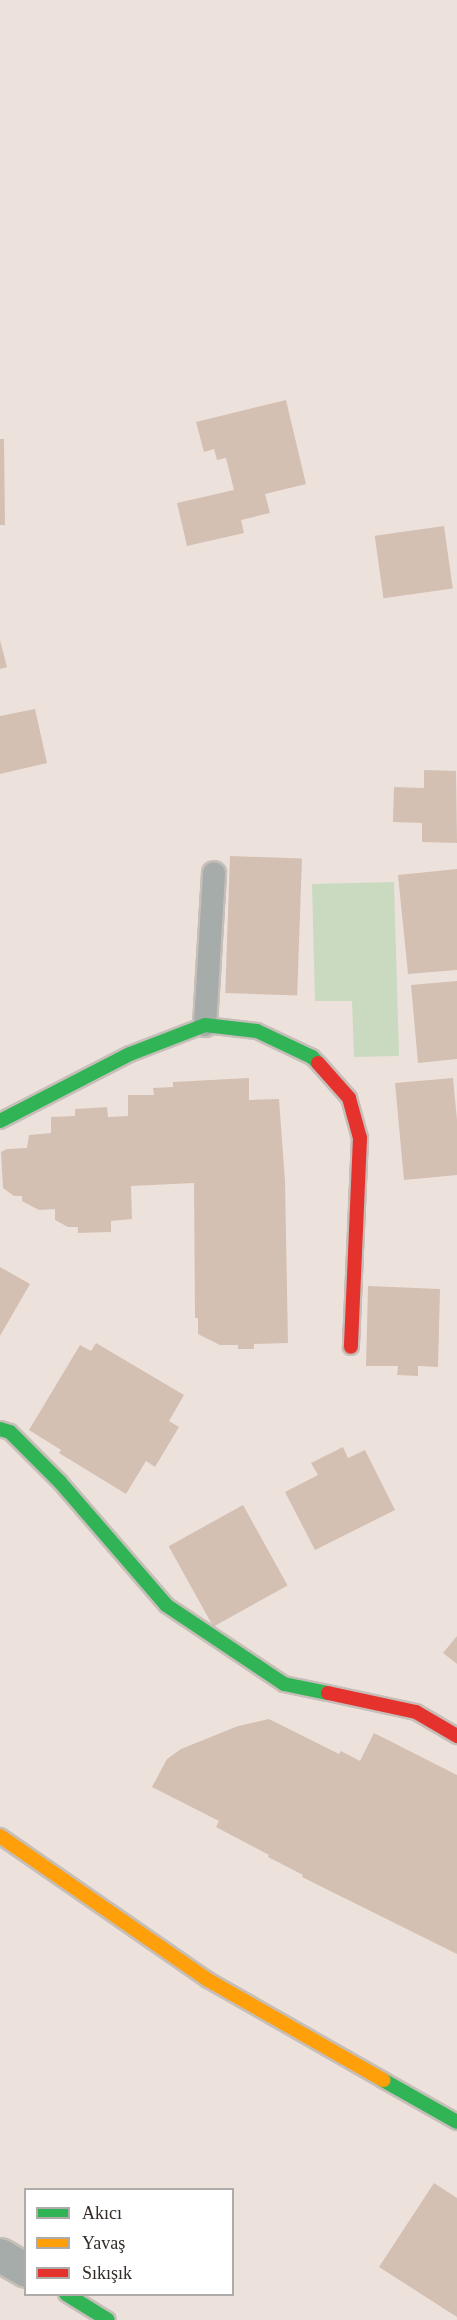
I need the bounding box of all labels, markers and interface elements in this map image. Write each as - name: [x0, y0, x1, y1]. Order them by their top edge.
- legend: [24, 2188, 234, 2296]
- text: Akıcı: [82, 2203, 122, 2223]
- text: Yavaş: [82, 2233, 125, 2253]
- text: Sıkışık: [82, 2263, 132, 2283]

